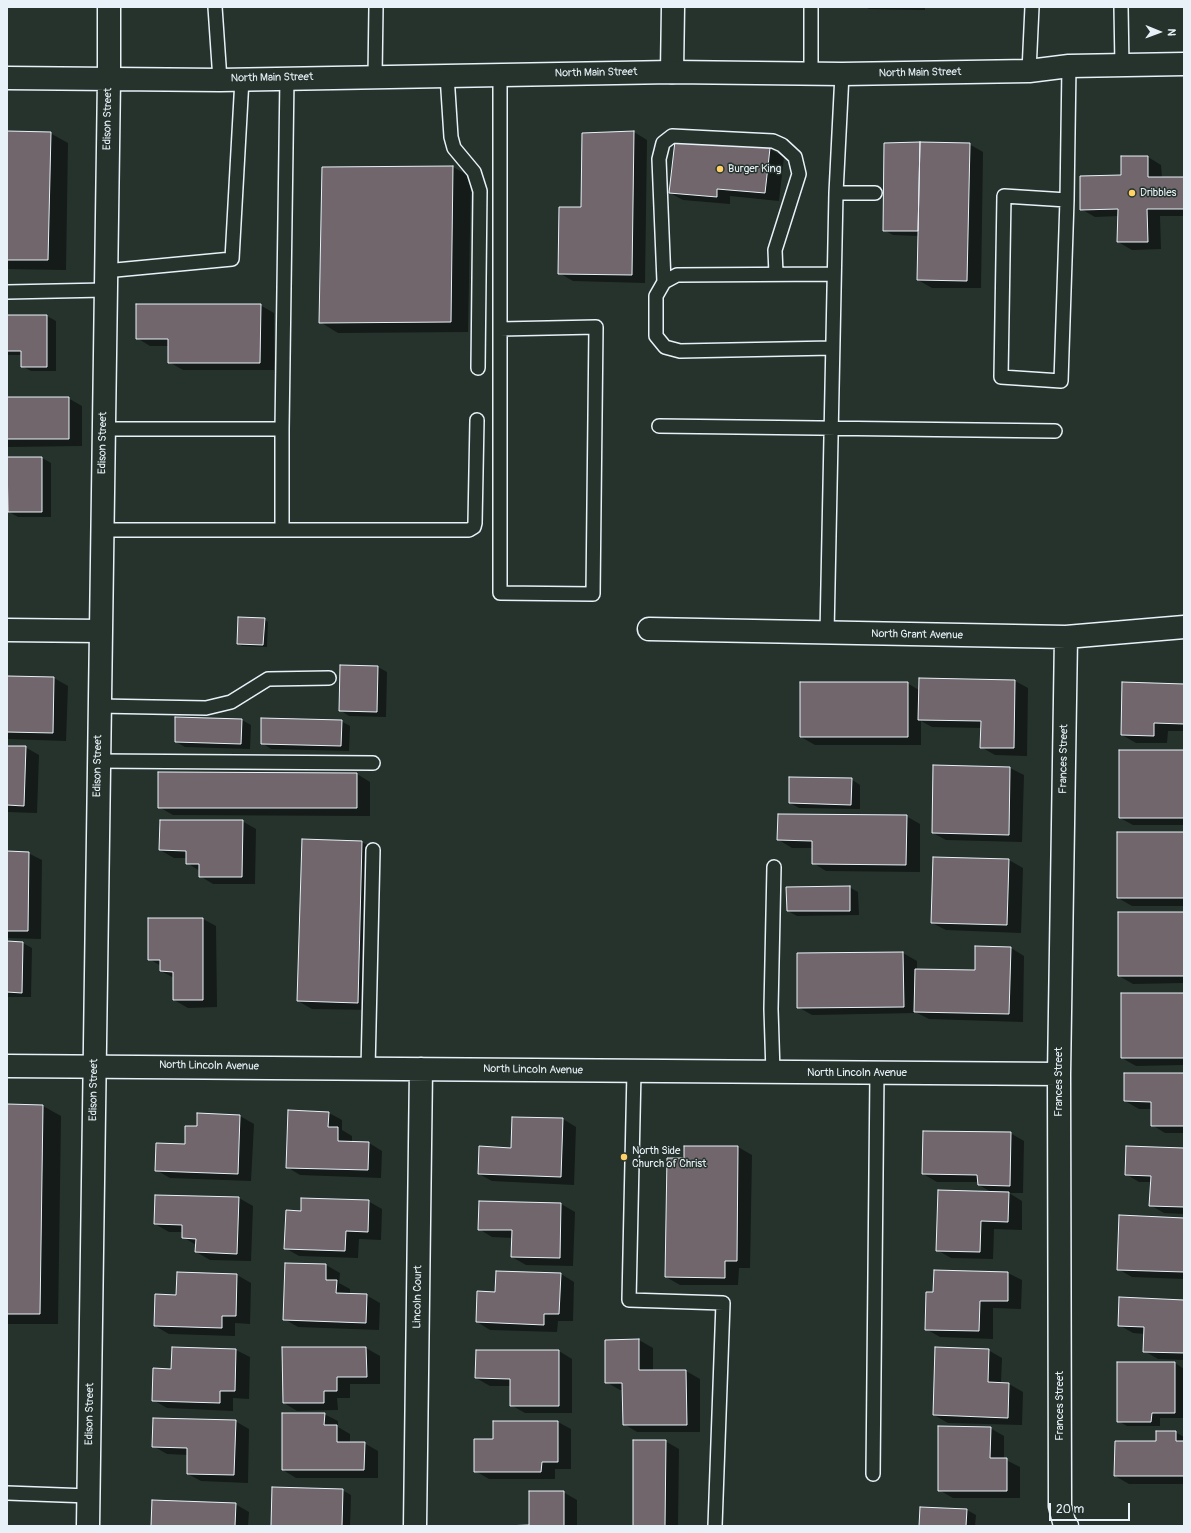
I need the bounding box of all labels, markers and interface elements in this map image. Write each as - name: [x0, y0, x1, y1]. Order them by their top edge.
- north arrow: [1139, 12, 1179, 52]
- text: N: [1165, 28, 1178, 36]
- street label: North Main Street: [555, 66, 637, 80]
- street label: North Main Street: [879, 66, 961, 80]
- street label: North Main Street: [231, 71, 313, 85]
- street label: Edison Street: [101, 88, 115, 150]
- place label: Burger King: [728, 162, 781, 176]
- marker: Burger King: [715, 164, 725, 174]
- place label: Dribbles: [1140, 186, 1177, 200]
- marker: Dribbles: [1127, 188, 1137, 198]
- street label: Edison Street: [96, 412, 110, 474]
- street label: North Grant Avenue: [871, 628, 963, 642]
- street label: Frances Street: [1057, 724, 1071, 794]
- street label: Edison Street: [91, 735, 105, 797]
- street label: Frances Street: [1052, 1047, 1066, 1117]
- street label: Edison Street: [87, 1059, 101, 1121]
- street label: North Lincoln Avenue: [159, 1059, 259, 1073]
- street label: North Lincoln Avenue: [483, 1063, 583, 1077]
- street label: North Lincoln Avenue: [807, 1066, 907, 1080]
- place label: North Side Church of Christ: [632, 1144, 706, 1170]
- marker: North Side Church of Christ: [619, 1152, 629, 1162]
- street label: Lincoln Court: [411, 1265, 425, 1329]
- street label: Frances Street: [1053, 1371, 1067, 1441]
- street label: Edison Street: [83, 1383, 97, 1445]
- scale bar: [1051, 1495, 1132, 1521]
- text: 20 m: [1056, 1502, 1084, 1517]

